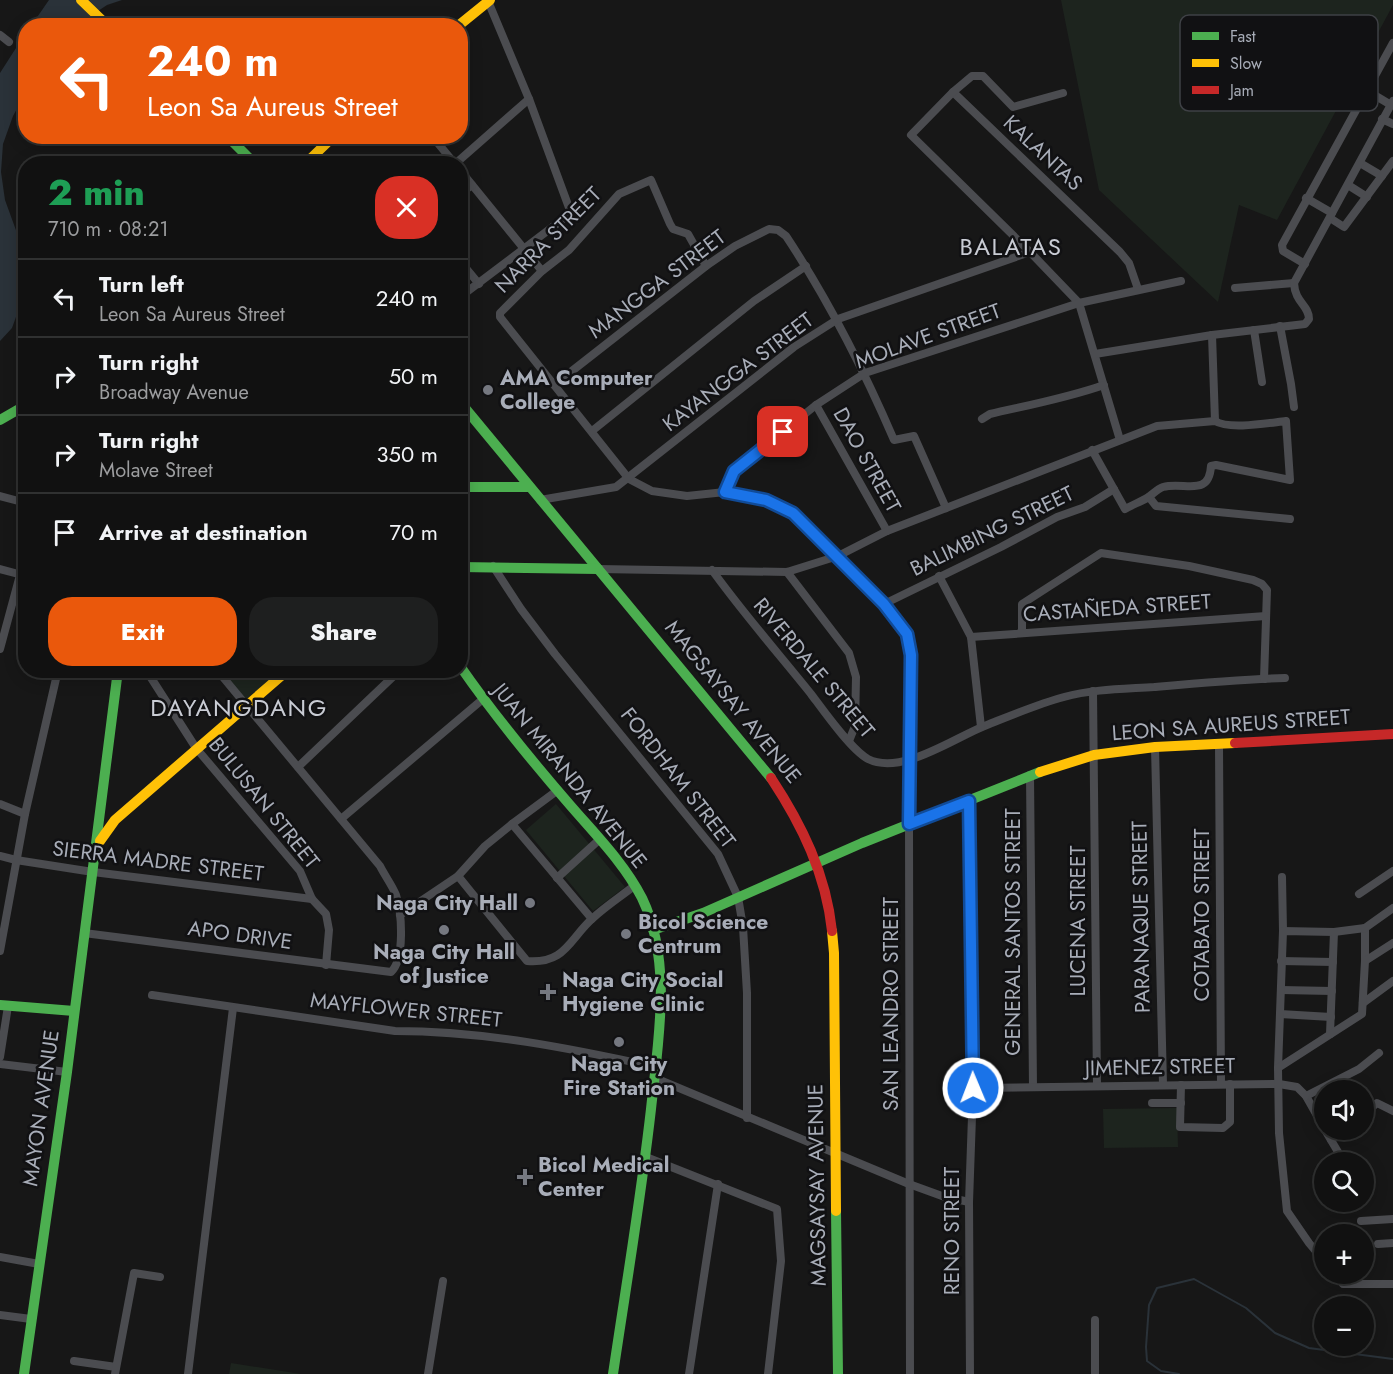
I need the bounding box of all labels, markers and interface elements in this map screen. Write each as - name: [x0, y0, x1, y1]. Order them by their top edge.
- legend: [1180, 15, 1378, 111]
- text: Fast: [1230, 25, 1256, 48]
- text: 240 m: [147, 31, 279, 92]
- icon: left: [48, 42, 126, 120]
- text: Slow: [1230, 52, 1262, 75]
- text: Jam: [1228, 79, 1254, 102]
- text: Leon Sa Aureus Street: [147, 87, 398, 126]
- street label: KALANTAS: [997, 108, 1089, 198]
- text: 2 min: [48, 166, 145, 218]
- button: close: [375, 176, 438, 239]
- street label: NARRA STREET: [488, 180, 608, 300]
- text: 710 m · 08:21: [48, 215, 168, 244]
- street label: MANGGA STREET: [582, 222, 732, 346]
- district label: BALATAS: [960, 229, 1062, 264]
- text: Turn left: [99, 268, 184, 300]
- icon: left: [48, 282, 81, 315]
- text: 240 m: [376, 282, 438, 314]
- street label: MOLAVE STREET: [851, 296, 1005, 376]
- text: Leon Sa Aureus Street: [99, 300, 285, 329]
- street label: KAYANGGA STREET: [656, 305, 820, 439]
- text: Turn right: [99, 346, 199, 378]
- icon: right: [48, 360, 81, 393]
- text: 50 m: [389, 360, 438, 392]
- place label: AMA Computer College: [499, 363, 653, 417]
- text: Broadway Avenue: [99, 378, 249, 407]
- marker: AMA Computer College: [481, 383, 495, 397]
- street label: DAO STREET: [826, 402, 908, 518]
- pin: [757, 406, 808, 457]
- icon: arrive: [766, 415, 799, 448]
- text: Turn right: [99, 424, 199, 456]
- icon: right: [48, 438, 81, 471]
- text: 350 m: [377, 438, 438, 470]
- text: Molave Street: [99, 456, 213, 485]
- street label: BALIMBING STREET: [905, 478, 1079, 584]
- icon: arrive: [48, 516, 81, 549]
- text: Arrive at destination: [99, 516, 308, 548]
- text: 70 m: [389, 516, 438, 548]
- street label: CASTAÑEDA STREET: [1022, 586, 1212, 630]
- street label: RIVERDALE STREET: [746, 591, 882, 745]
- button: Exit: [48, 597, 237, 666]
- button: Share: [249, 597, 438, 666]
- street label: MAGSAYSAY AVENUE: [658, 614, 808, 790]
- street label: JUAN MIRANDA AVENUE: [484, 675, 654, 875]
- district label: DAYANGDANG: [150, 690, 328, 725]
- street label: FORDHAM STREET: [613, 701, 743, 855]
- street label: LEON SA AUREUS STREET: [1111, 702, 1351, 748]
- street label: BULUSAN STREET: [202, 731, 327, 875]
- street label: GENERAL SANTOS STREET: [998, 808, 1028, 1056]
- street label: PARANAQUE STREET: [1124, 820, 1158, 1014]
- street label: COTABATO STREET: [1187, 828, 1217, 1002]
- street label: SIERRA MADRE STREET: [51, 833, 266, 889]
- street label: LUCENA STREET: [1063, 845, 1093, 996]
- place label: Naga City Hall: [376, 888, 518, 918]
- marker: Naga City Hall: [523, 896, 537, 910]
- street label: SAN LEANDRO STREET: [876, 897, 906, 1111]
- place label: Bicol Science Centrum: [638, 907, 768, 961]
- street label: APO DRIVE: [186, 913, 294, 957]
- marker: Naga City Hall of Justice: [437, 923, 451, 937]
- marker: Bicol Science Centrum: [619, 927, 633, 941]
- place label: Naga City Hall of Justice: [373, 937, 515, 991]
- place label: Naga City Social Hygiene Clinic: [562, 965, 724, 1019]
- marker: Naga City Social Hygiene Clinic: [539, 983, 557, 1001]
- street label: MAYFLOWER STREET: [309, 985, 504, 1035]
- street label: MAYON AVENUE: [15, 1028, 67, 1188]
- marker: Naga City Fire Station: [612, 1035, 626, 1049]
- place label: Naga City Fire Station: [563, 1049, 675, 1103]
- street label: JIMENEZ STREET: [1082, 1051, 1236, 1083]
- position arrow: [941, 1056, 1005, 1120]
- map controls: [1314, 1080, 1374, 1356]
- button: sound: [1314, 1080, 1374, 1140]
- street label: MAGSAYSAY AVENUE: [800, 1084, 834, 1286]
- place label: Bicol Medical Center: [538, 1150, 669, 1204]
- button: search: [1314, 1152, 1374, 1212]
- street label: RENO STREET: [937, 1167, 967, 1295]
- marker: Bicol Medical Center: [516, 1168, 534, 1186]
- button: +: [1314, 1224, 1374, 1284]
- button: −: [1314, 1296, 1374, 1356]

